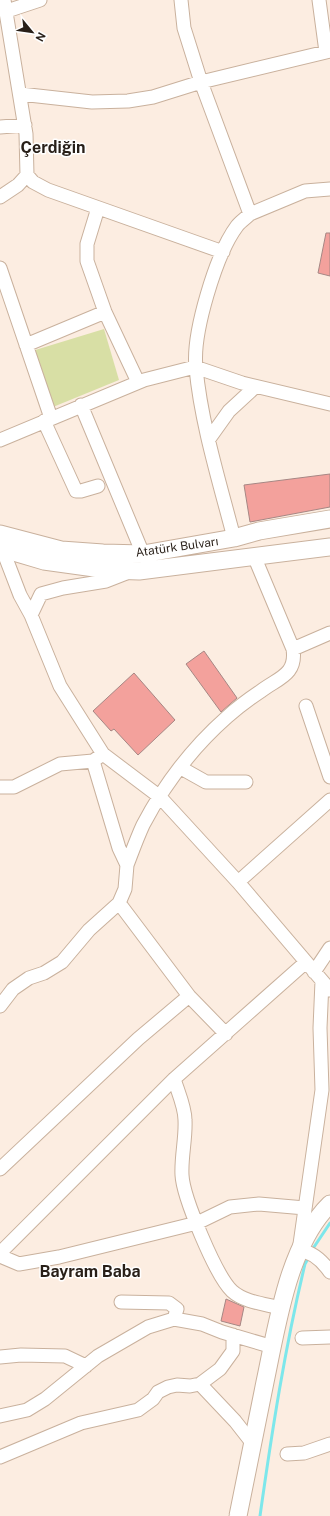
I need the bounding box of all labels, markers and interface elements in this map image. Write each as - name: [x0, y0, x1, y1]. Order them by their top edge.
- north arrow: [12, 12, 52, 52]
- text: N: [33, 30, 48, 44]
- district label: Çerdiğin: [20, 138, 86, 157]
- street label: Atatürk Bulvarı: [135, 534, 219, 560]
- district label: Bayram Baba: [40, 1262, 140, 1281]

